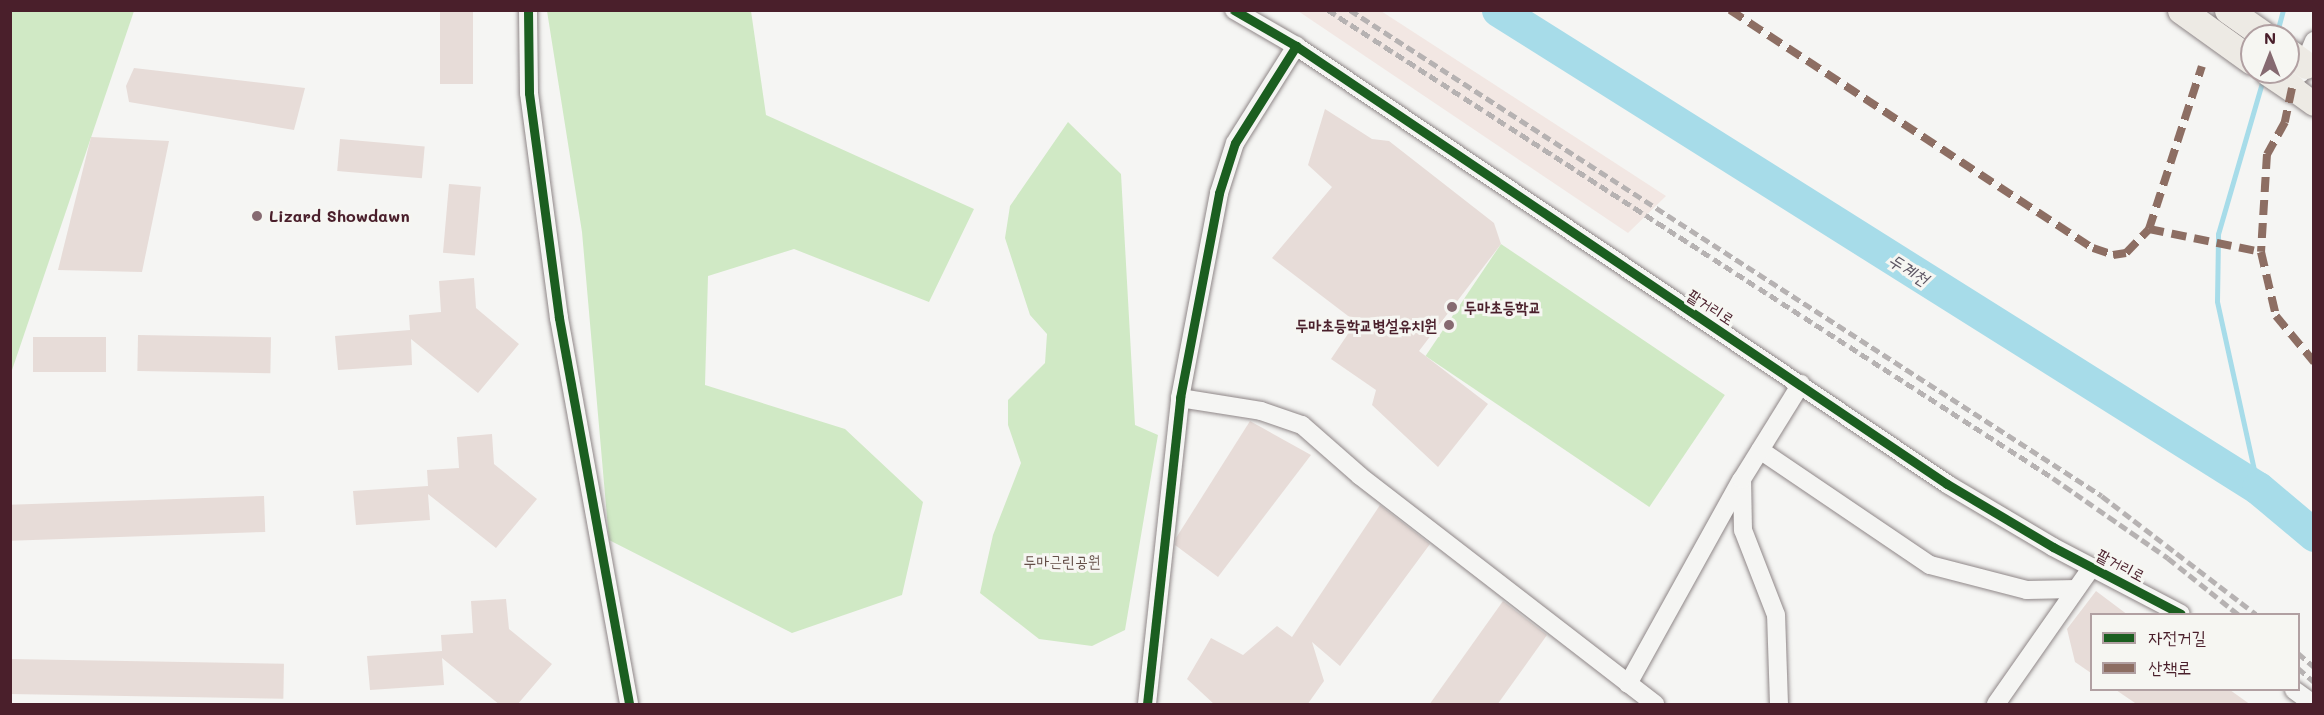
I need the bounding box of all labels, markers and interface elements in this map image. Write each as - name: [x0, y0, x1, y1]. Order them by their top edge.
- north arrow: [2240, 24, 2300, 84]
- text: N: [2264, 27, 2276, 48]
- place label: Lizard Showdawn: [269, 206, 410, 226]
- marker: Lizard Showdawn: [250, 209, 264, 223]
- water label: 두계천: [1885, 248, 1933, 290]
- street label: 팥거리로: [1684, 285, 1738, 329]
- place label: 두마초등학교: [1464, 297, 1541, 317]
- marker: 두마초등학교: [1445, 300, 1459, 314]
- place label: 두마초등학교병설유치원: [1295, 315, 1437, 335]
- marker: 두마초등학교병설유치원: [1442, 318, 1456, 332]
- street label: 팥거리로: [2094, 544, 2148, 586]
- park label: 두마근린공원: [1023, 551, 1101, 571]
- legend: [2090, 613, 2300, 691]
- text: 자전거길: [2148, 625, 2206, 649]
- text: 산책로: [2148, 655, 2191, 679]

